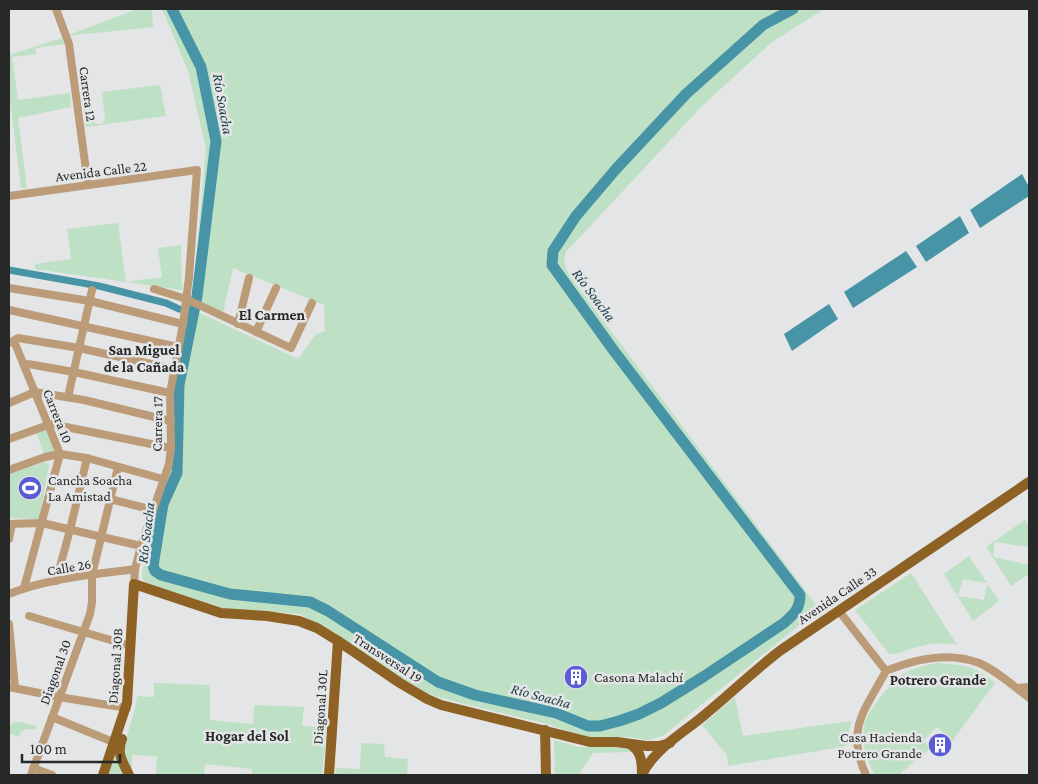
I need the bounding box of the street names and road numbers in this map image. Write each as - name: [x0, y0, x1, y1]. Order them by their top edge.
- street label: Carrera 12: [76, 65, 100, 123]
- street label: Avenida Calle 22: [54, 157, 148, 185]
- street label: Carrera 10: [40, 387, 76, 445]
- street label: Carrera 17: [149, 396, 165, 452]
- street label: Calle 26: [46, 555, 92, 579]
- street label: Avenida Calle 33: [794, 563, 880, 627]
- street label: Diagonal 30B: [104, 627, 126, 704]
- street label: Transversal 19: [350, 630, 426, 686]
- street label: Diagonal 30: [36, 637, 74, 707]
- street label: Diagonal 30L: [309, 669, 331, 745]

